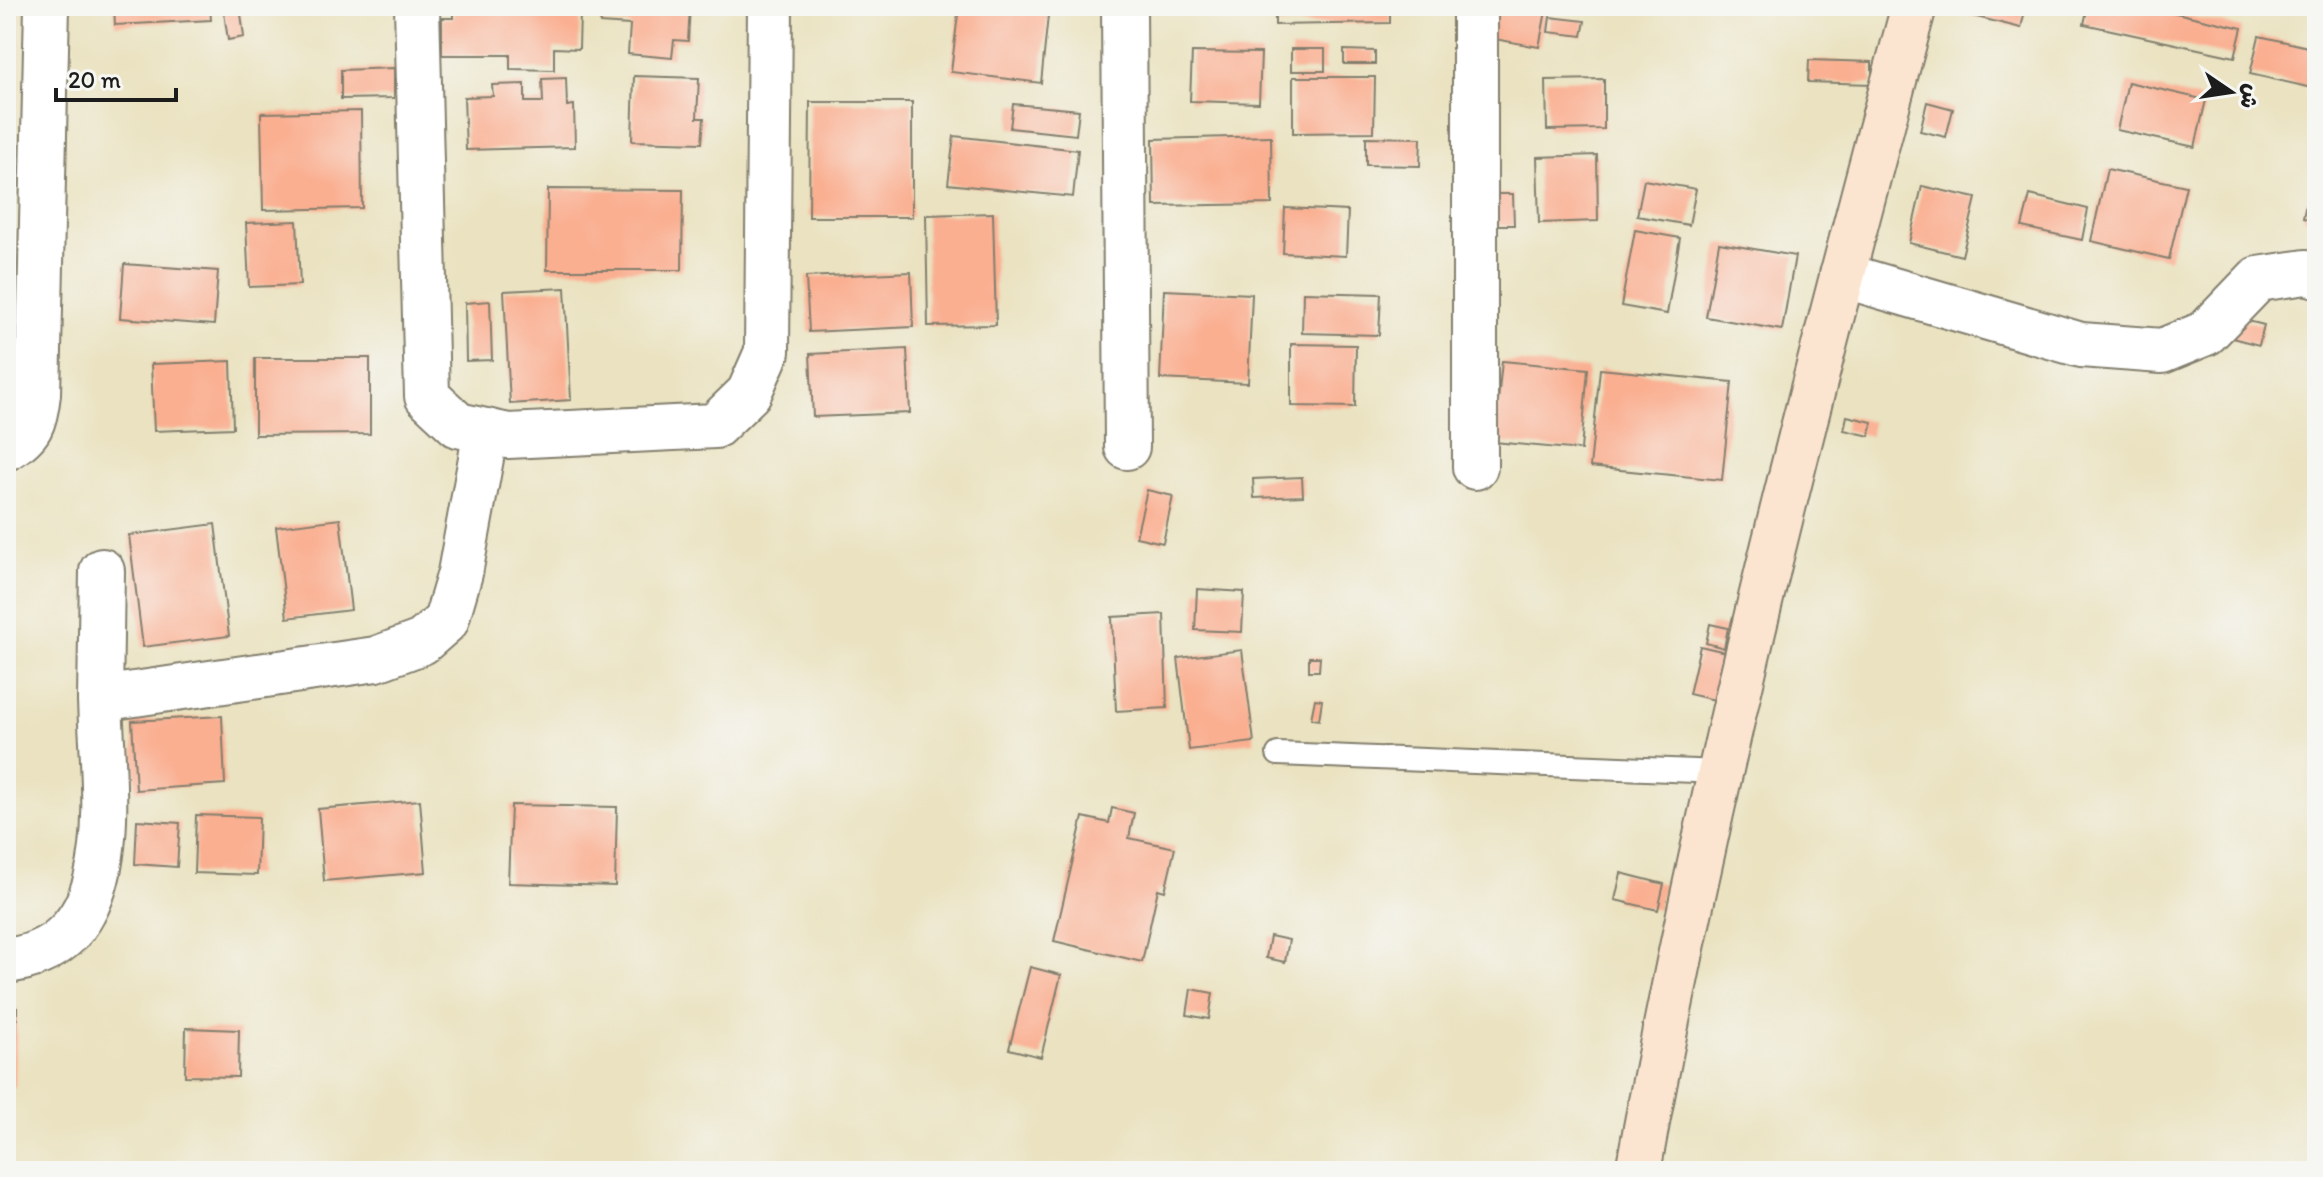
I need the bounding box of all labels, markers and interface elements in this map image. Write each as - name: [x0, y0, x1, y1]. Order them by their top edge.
- scale bar: [56, 52, 176, 102]
- north arrow: [2191, 52, 2271, 132]
- text: 20 m: [68, 65, 121, 94]
- text: ش: [2234, 82, 2266, 111]

